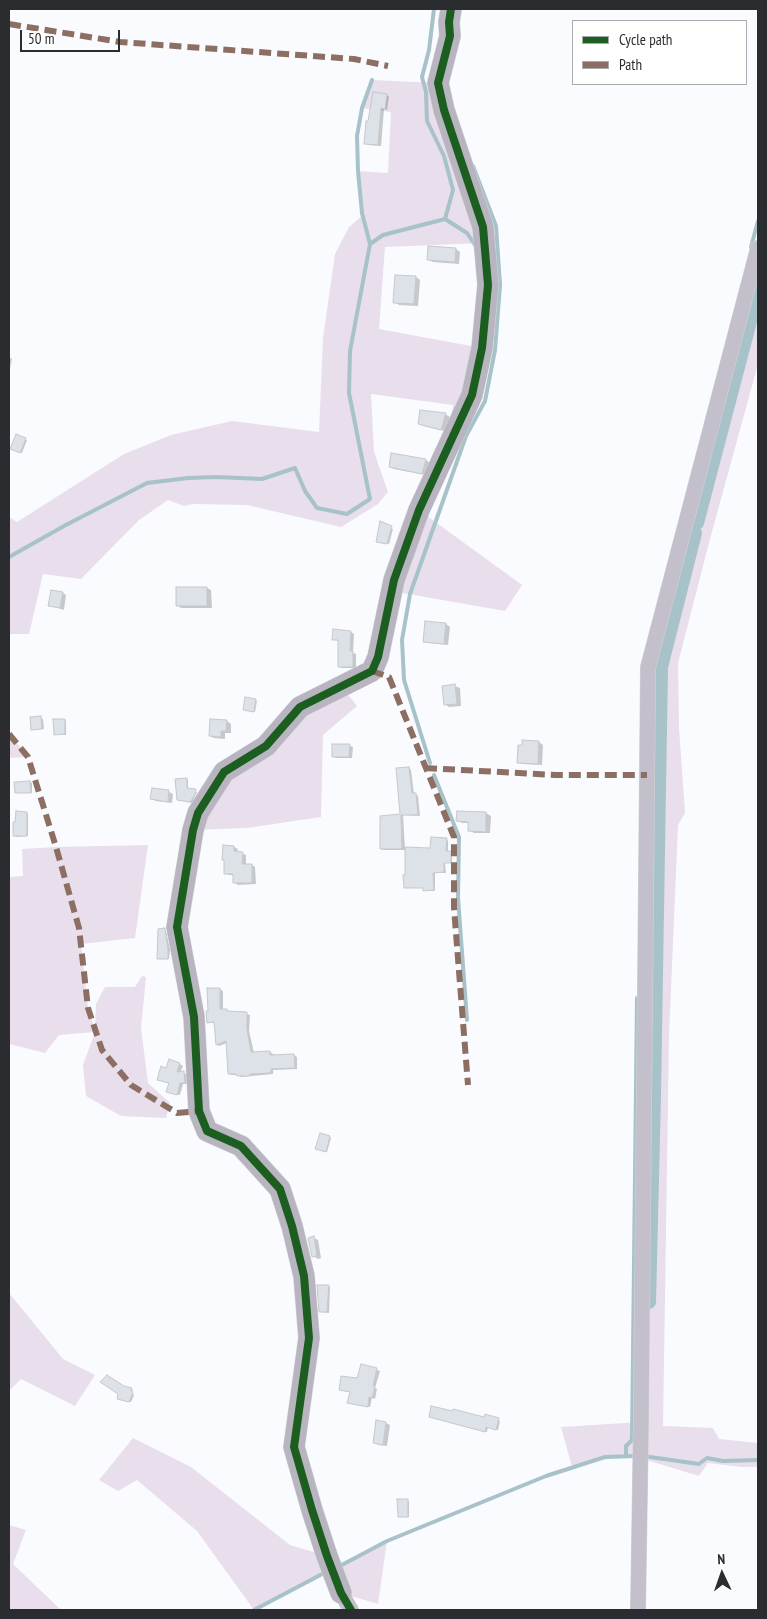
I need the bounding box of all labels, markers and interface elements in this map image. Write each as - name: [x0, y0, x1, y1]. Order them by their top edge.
- scale bar: [22, 20, 122, 52]
- legend: [572, 20, 747, 85]
- text: 50 m: [28, 29, 54, 48]
- text: Cycle path: [619, 30, 672, 49]
- text: Path: [619, 55, 642, 74]
- north arrow: [697, 1549, 747, 1599]
- text: N: [717, 1550, 725, 1568]

